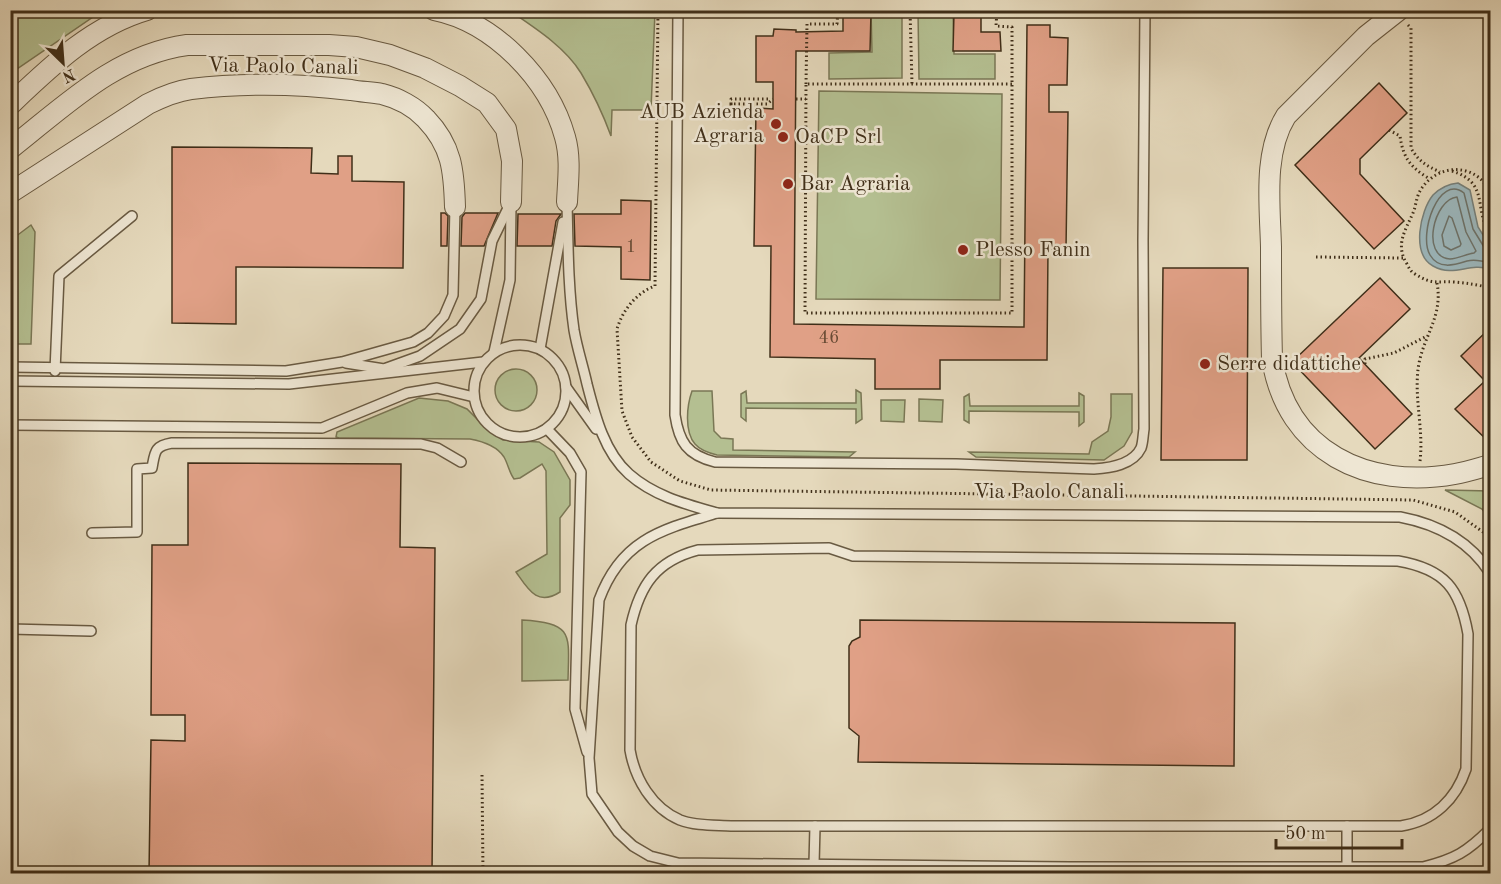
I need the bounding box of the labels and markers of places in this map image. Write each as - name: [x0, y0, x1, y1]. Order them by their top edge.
- place label: AUB Azienda Agraria: [640, 102, 764, 147]
- marker: AUB Azienda Agraria: [769, 117, 783, 131]
- place label: OaCP Srl: [795, 127, 882, 148]
- marker: OaCP Srl: [776, 130, 790, 144]
- place label: Bar Agraria: [800, 174, 910, 195]
- marker: Bar Agraria: [781, 177, 795, 191]
- place label: Plesso Fanin: [975, 240, 1091, 261]
- marker: Plesso Fanin: [956, 243, 970, 257]
- place label: Serre didattiche: [1217, 354, 1361, 375]
- marker: Serre didattiche: [1198, 357, 1212, 371]

